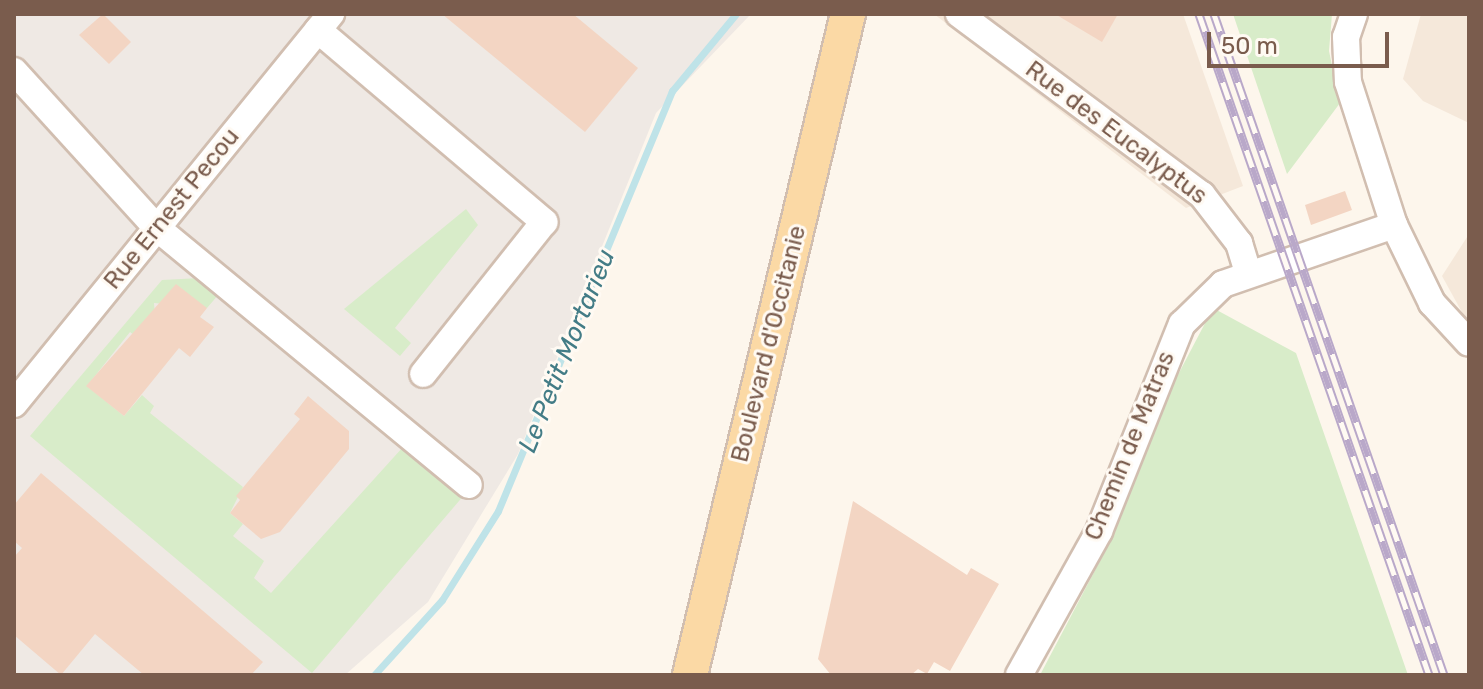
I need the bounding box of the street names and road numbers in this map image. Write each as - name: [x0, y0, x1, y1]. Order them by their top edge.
- street label: Rue des Eucalyptus: [1019, 55, 1213, 211]
- street label: Rue Ernest Pecou: [98, 123, 246, 295]
- street label: Boulevard d'Occitanie: [726, 223, 812, 465]
- street label: Chemin de Matras: [1079, 347, 1181, 545]

